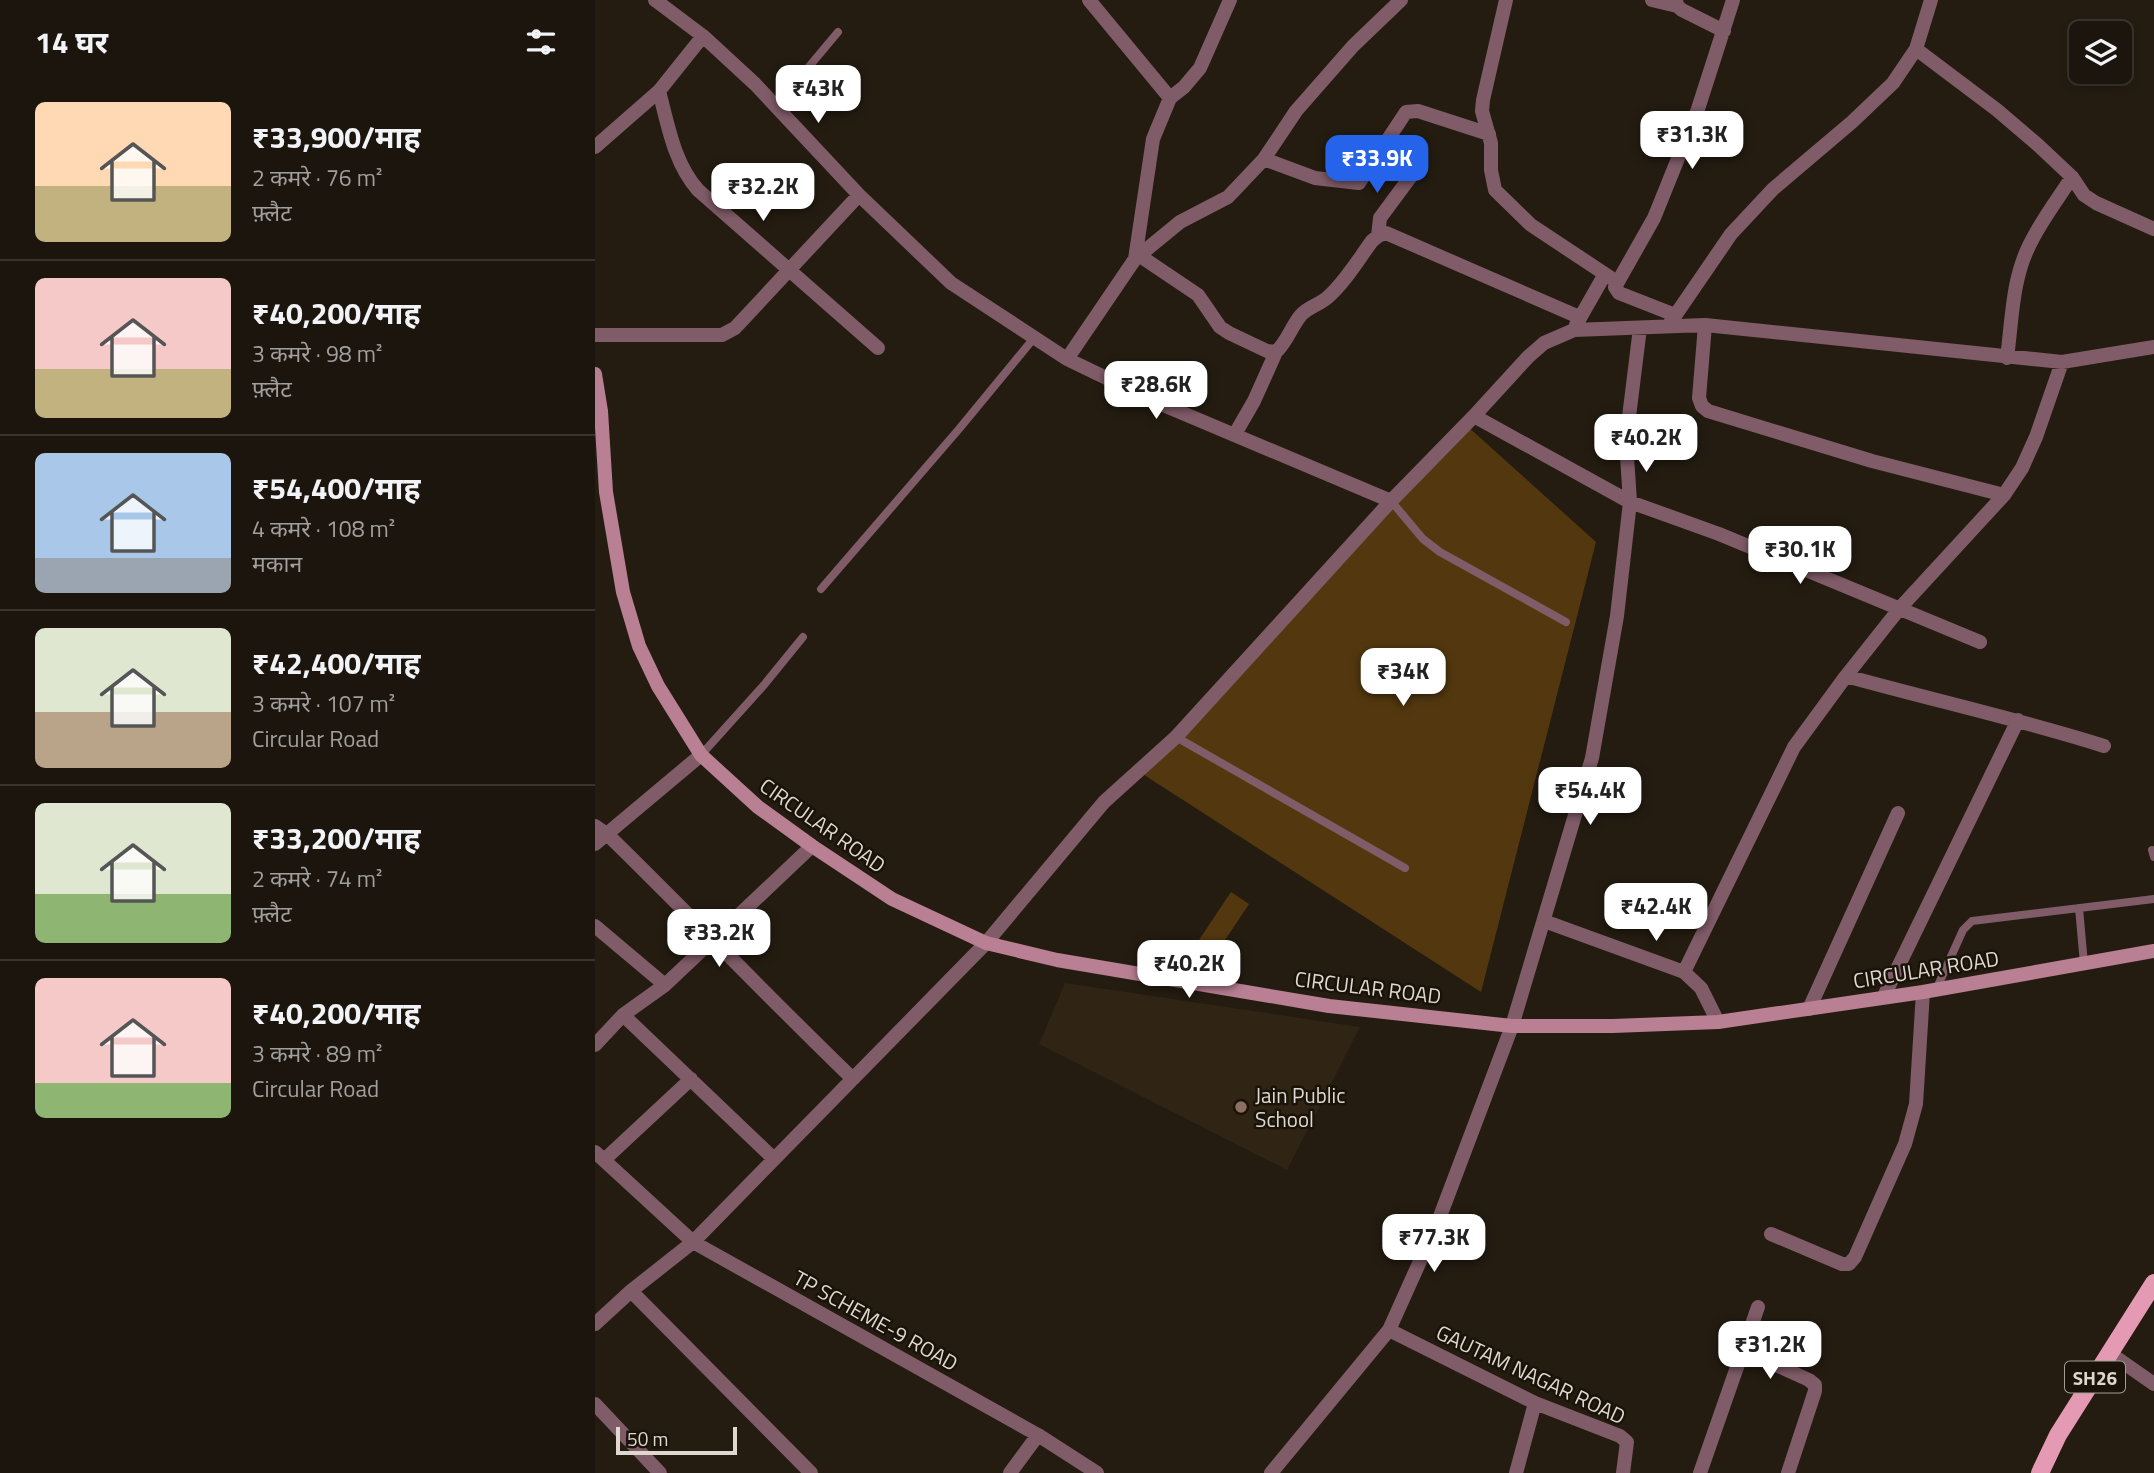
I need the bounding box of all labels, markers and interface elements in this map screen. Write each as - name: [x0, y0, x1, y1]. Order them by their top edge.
- text: 14 घर: [35, 19, 108, 65]
- map controls: [2069, 21, 2132, 84]
- button: layers: [2069, 21, 2132, 84]
- icon: filters: [522, 23, 560, 61]
- pin: ₹43K: [777, 66, 859, 125]
- text: ₹43K: [792, 70, 844, 105]
- pin: ₹31.3K: [1635, 111, 1749, 171]
- text: ₹33,900/माह: [252, 114, 420, 160]
- text: ₹31.3K: [1656, 116, 1728, 151]
- icon: home: [91, 130, 175, 214]
- pin: ₹33.9K: [1320, 136, 1434, 195]
- text: ₹33.9K: [1341, 140, 1413, 175]
- text: 2 कमरे · 76 m²: [252, 160, 382, 195]
- pin: ₹32.2K: [706, 164, 820, 223]
- text: ₹32.2K: [727, 168, 799, 203]
- text: फ़्लैट: [252, 195, 292, 230]
- text: ₹40,200/माह: [252, 290, 420, 336]
- icon: home: [91, 306, 175, 390]
- text: 3 कमरे · 98 m²: [252, 336, 382, 371]
- pin: ₹28.6K: [1099, 362, 1213, 421]
- text: ₹28.6K: [1120, 366, 1192, 401]
- text: फ़्लैट: [252, 371, 292, 406]
- pin: ₹40.2K: [1589, 414, 1703, 474]
- text: ₹40.2K: [1610, 419, 1682, 454]
- text: ₹54,400/माह: [252, 465, 420, 511]
- icon: home: [91, 481, 175, 565]
- text: 4 कमरे · 108 m²: [252, 511, 395, 546]
- pin: ₹30.1K: [1743, 526, 1857, 586]
- text: ₹30.1K: [1764, 531, 1836, 566]
- text: मकान: [252, 546, 302, 581]
- text: ₹42,400/माह: [252, 640, 420, 686]
- pin: ₹34K: [1362, 648, 1444, 708]
- text: ₹34K: [1377, 653, 1429, 688]
- icon: home: [91, 656, 175, 740]
- text: 3 कमरे · 107 m²: [252, 686, 395, 721]
- text: Circular Road: [252, 721, 379, 756]
- pin: ₹54.4K: [1533, 768, 1647, 827]
- street label: CIRCULAR ROAD: [754, 770, 892, 880]
- text: ₹54.4K: [1554, 772, 1626, 807]
- text: ₹33,200/माह: [252, 815, 420, 861]
- icon: home: [91, 831, 175, 915]
- text: 2 कमरे · 74 m²: [252, 861, 382, 896]
- pin: ₹42.4K: [1599, 884, 1713, 943]
- text: ₹42.4K: [1620, 888, 1692, 923]
- text: फ़्लैट: [252, 896, 292, 931]
- pin: ₹33.2K: [662, 909, 776, 969]
- text: ₹33.2K: [683, 914, 755, 949]
- pin: ₹40.2K: [1132, 940, 1246, 1000]
- street label: CIRCULAR ROAD: [1851, 942, 2001, 996]
- text: ₹40.2K: [1153, 945, 1225, 980]
- street label: CIRCULAR ROAD: [1293, 962, 1443, 1012]
- text: ₹40,200/माह: [252, 990, 420, 1036]
- icon: home: [91, 1006, 175, 1090]
- text: 3 कमरे · 89 m²: [252, 1036, 382, 1071]
- text: Circular Road: [252, 1071, 379, 1106]
- place label: Jain Public School: [1255, 1079, 1345, 1135]
- marker: Jain Public School: [1233, 1099, 1249, 1115]
- pin: ₹77.3K: [1377, 1214, 1491, 1274]
- text: ₹77.3K: [1398, 1219, 1470, 1254]
- street label: TP SCHEME-9 ROAD: [788, 1261, 964, 1379]
- street label: GAUTAM NAGAR ROAD: [1431, 1316, 1631, 1432]
- pin: ₹31.2K: [1713, 1322, 1827, 1381]
- text: ₹31.2K: [1734, 1326, 1806, 1361]
- road number: SH26: [2065, 1362, 2125, 1392]
- scale bar: [616, 1424, 737, 1456]
- text: 50 m: [627, 1424, 668, 1453]

